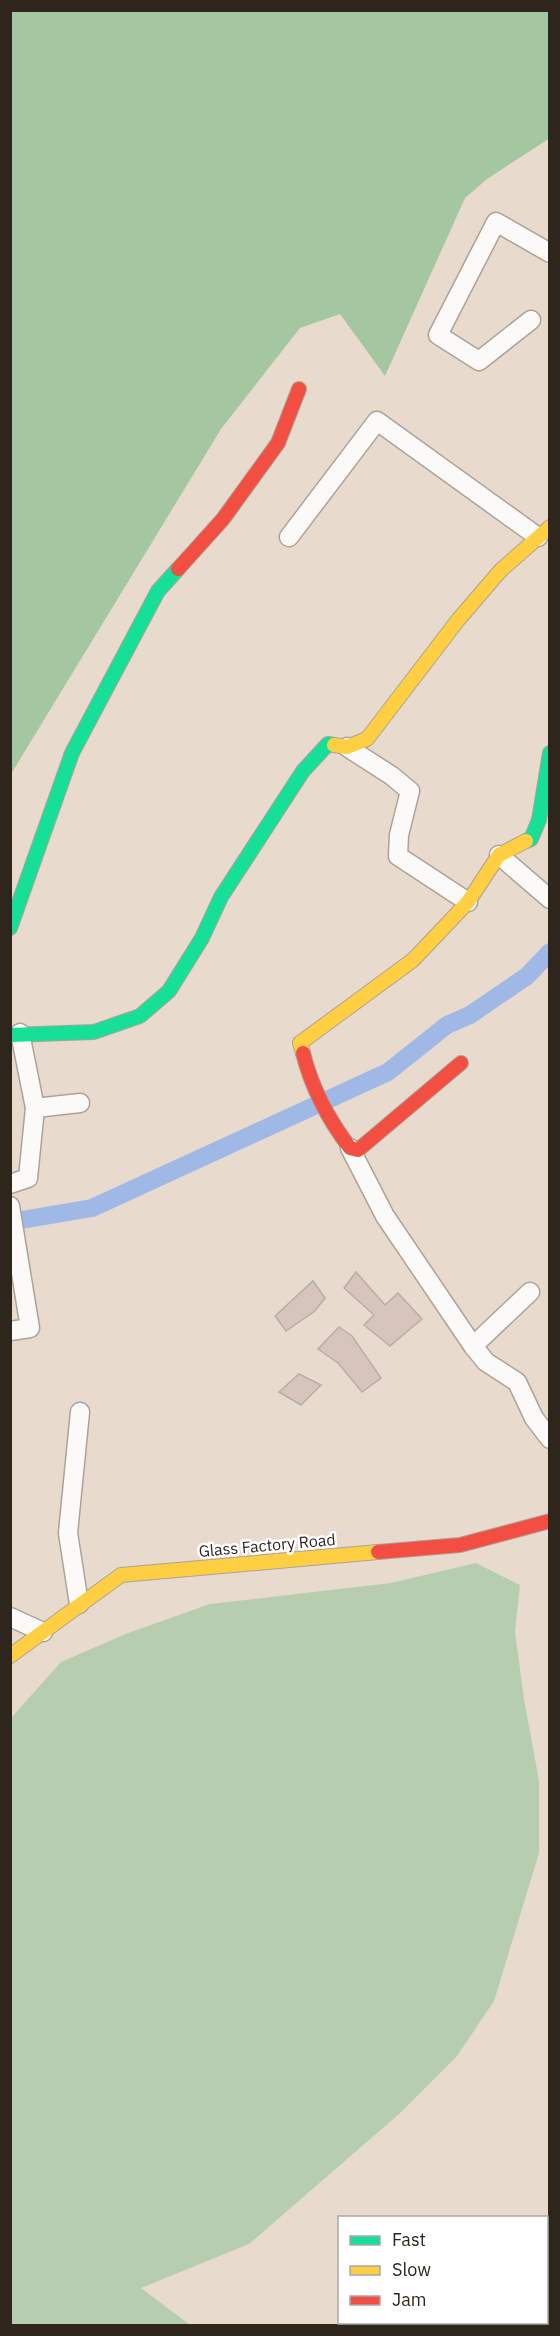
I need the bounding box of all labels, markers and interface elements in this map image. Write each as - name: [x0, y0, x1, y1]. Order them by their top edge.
- street label: Glass Factory Road: [198, 1529, 336, 1561]
- legend: [338, 2216, 548, 2324]
- text: Fast: [392, 2228, 426, 2251]
- text: Slow: [392, 2258, 431, 2281]
- text: Jam: [392, 2288, 427, 2311]

